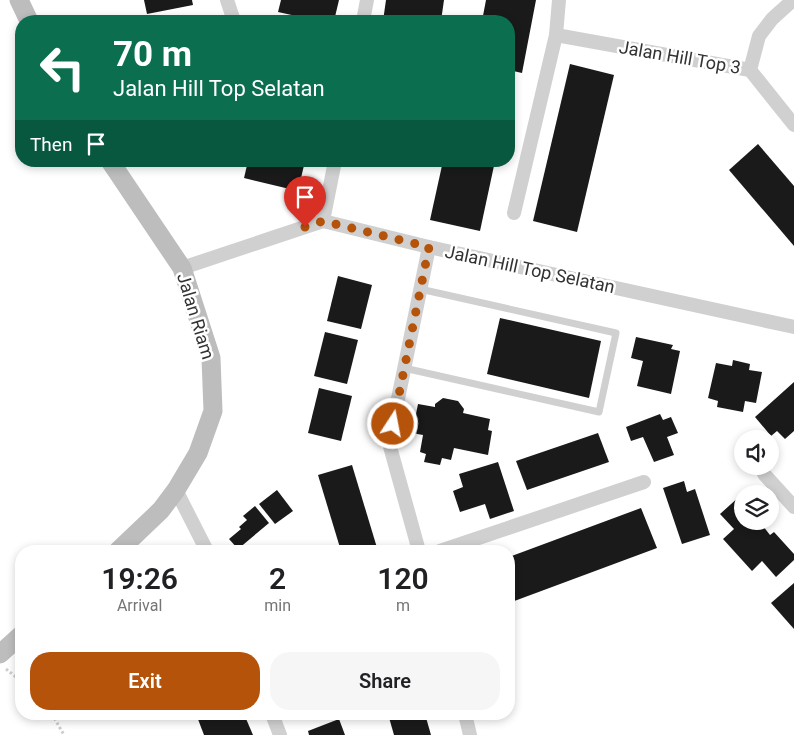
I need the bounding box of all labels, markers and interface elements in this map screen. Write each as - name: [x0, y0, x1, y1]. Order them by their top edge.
- text: 70 m: [113, 34, 192, 75]
- icon: left: [30, 35, 95, 100]
- street label: Jalan Hill Top 3: [618, 36, 742, 78]
- text: Jalan Hill Top Selatan: [113, 76, 325, 101]
- icon: arrive: [82, 130, 110, 158]
- text: Then: [30, 133, 72, 156]
- pin: [284, 176, 326, 227]
- icon: arrive: [291, 183, 319, 211]
- street label: Jalan Hill Top Selatan: [443, 241, 617, 297]
- street label: Jalan Riam: [173, 270, 219, 362]
- position arrow: [366, 397, 418, 449]
- map controls: [734, 430, 779, 530]
- button: sound: [734, 430, 779, 475]
- button: layers: [734, 485, 779, 530]
- text: 19:26: [101, 561, 178, 596]
- text: 2: [269, 561, 286, 596]
- text: 120: [377, 561, 429, 596]
- text: Arrival: [117, 596, 162, 615]
- text: min: [264, 596, 291, 615]
- text: m: [396, 596, 410, 615]
- button: Exit: [30, 652, 260, 710]
- button: Share: [270, 652, 500, 710]

